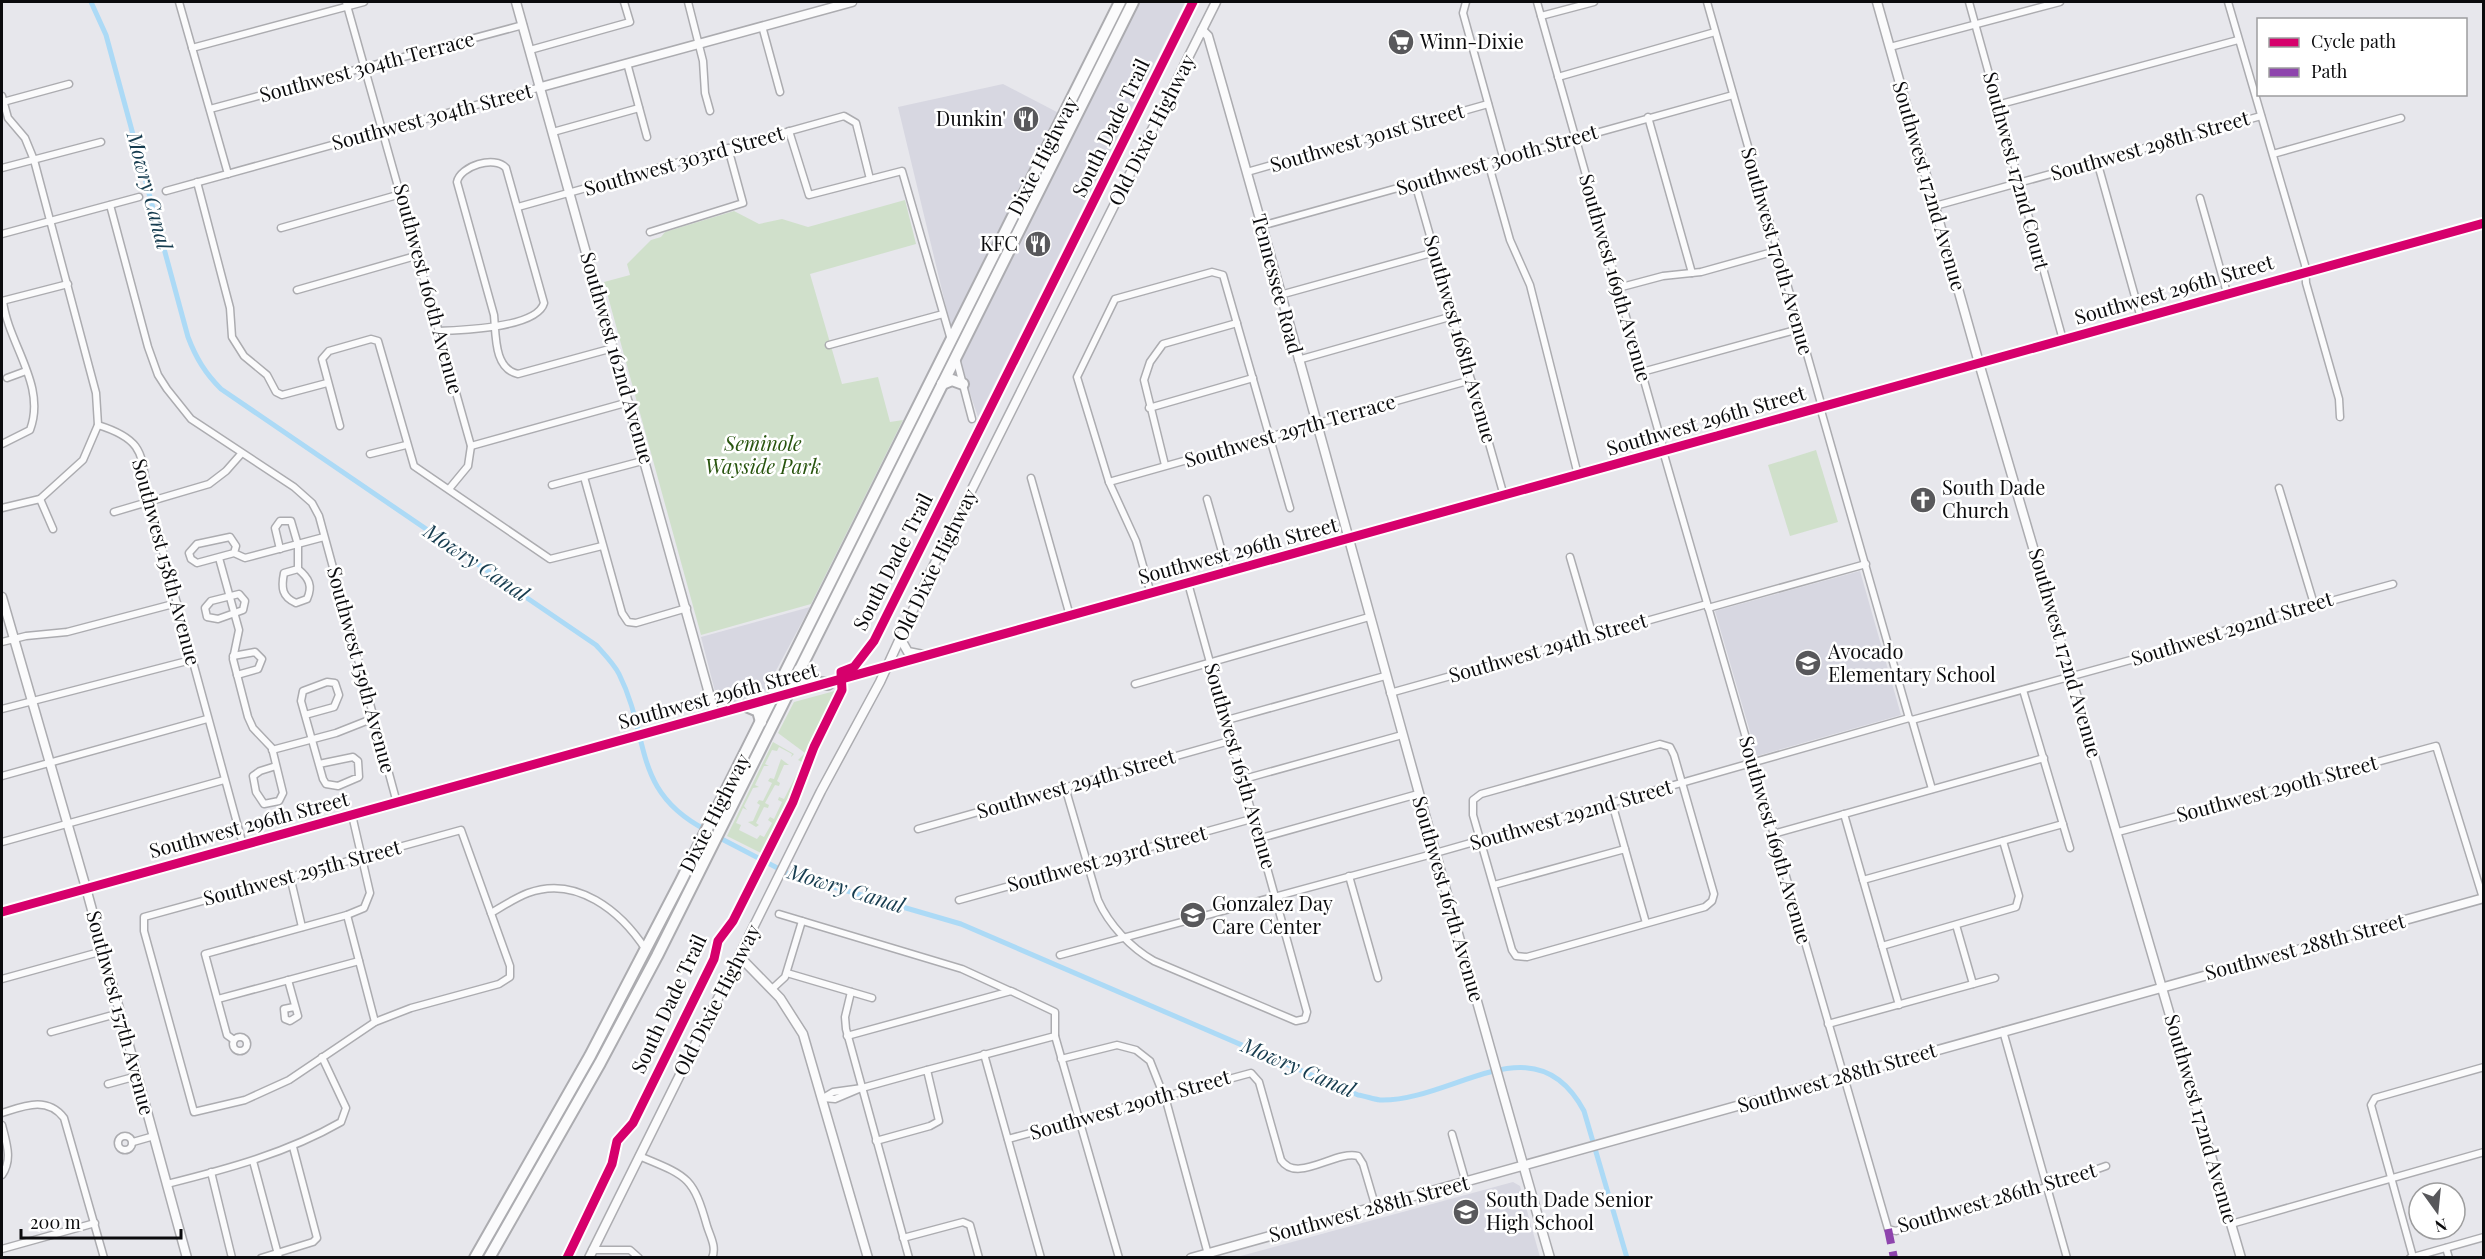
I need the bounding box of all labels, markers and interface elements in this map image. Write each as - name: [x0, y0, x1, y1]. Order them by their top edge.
- legend: [2257, 18, 2467, 96]
- street label: Southwest 304th Terrace: [256, 24, 477, 107]
- supermarket icon: Winn-Dixie: [1386, 27, 1416, 57]
- place label: Winn-Dixie: [1419, 27, 1524, 54]
- text: Cycle path: [2311, 29, 2396, 53]
- street label: Old Dixie Highway: [1101, 49, 1201, 210]
- street label: South Dade Trail: [1065, 53, 1155, 201]
- text: Path: [2311, 59, 2348, 83]
- street label: Southwest 172nd Court: [1978, 69, 2057, 274]
- street label: Southwest 304th Street: [328, 76, 536, 155]
- street label: Southwest 172nd Avenue: [1888, 78, 1973, 294]
- street label: Dixie Highway: [1000, 91, 1083, 219]
- street label: Southwest 301st Street: [1266, 96, 1468, 177]
- street label: Southwest 298th Street: [2047, 103, 2253, 186]
- place label: Dunkin': [936, 104, 1006, 131]
- restaurant icon: Dunkin': [1011, 104, 1041, 134]
- street label: Southwest 300th Street: [1393, 117, 1601, 200]
- street label: Southwest 303rd Street: [580, 118, 788, 201]
- water label: Mowry Canal: [122, 128, 180, 254]
- street label: Southwest 170th Avenue: [1736, 144, 1821, 358]
- street label: Southwest 169th Avenue: [1574, 170, 1659, 385]
- street label: Southwest 160th Avenue: [388, 180, 471, 397]
- street label: Tennessee Road: [1247, 210, 1310, 357]
- place label: KFC: [980, 229, 1018, 256]
- restaurant icon: KFC: [1023, 229, 1053, 259]
- street label: Southwest 168th Avenue: [1419, 231, 1504, 446]
- street label: Southwest 296th Street: [2071, 247, 2277, 330]
- street label: Southwest 162nd Avenue: [575, 248, 662, 467]
- street label: Southwest 296th Street: [1603, 378, 1809, 461]
- street label: Southwest 297th Terrace: [1181, 386, 1398, 473]
- park label: Seminole Wayside Park: [705, 429, 821, 479]
- street label: Southwest 158th Avenue: [127, 455, 208, 668]
- place label: South Dade Church: [1942, 473, 2045, 523]
- street label: Old Dixie Highway: [885, 483, 982, 645]
- church icon: South Dade Church: [1908, 485, 1938, 515]
- street label: South Dade Trail: [845, 488, 938, 635]
- street label: Southwest 296th Street: [1135, 510, 1341, 589]
- water label: Mowry Canal: [418, 515, 536, 607]
- street label: Southwest 172nd Avenue: [2024, 545, 2109, 761]
- street label: Southwest 159th Avenue: [322, 563, 403, 776]
- street label: Southwest 292nd Street: [2127, 584, 2337, 671]
- street label: Southwest 294th Street: [1445, 605, 1651, 688]
- place label: Avocado Elementary School: [1827, 637, 1996, 687]
- school or university icon: Avocado Elementary School: [1793, 648, 1823, 678]
- street label: Southwest 296th Street: [615, 655, 821, 734]
- street label: Southwest 165th Avenue: [1199, 659, 1284, 872]
- street label: Southwest 169th Avenue: [1734, 732, 1819, 947]
- street label: Southwest 294th Street: [973, 741, 1179, 824]
- street label: Southwest 290th Street: [2173, 747, 2381, 827]
- street label: Dixie Highway: [672, 748, 755, 876]
- street label: Southwest 292nd Street: [1466, 771, 1676, 855]
- street label: Southwest 296th Street: [146, 784, 352, 863]
- street label: Southwest 167th Avenue: [1407, 792, 1492, 1005]
- street label: Southwest 293rd Street: [1004, 818, 1210, 897]
- street label: Southwest 295th Street: [200, 832, 404, 911]
- water label: Mowry Canal: [784, 856, 910, 918]
- place label: Gonzalez Day Care Center: [1212, 889, 1333, 939]
- school or university icon: Gonzalez Day Care Center: [1178, 900, 1208, 930]
- street label: Southwest 288th Street: [2202, 906, 2408, 985]
- street label: Southwest 157th Avenue: [81, 907, 162, 1118]
- street label: Old Dixie Highway: [666, 919, 766, 1080]
- street label: South Dade Trail: [624, 929, 712, 1077]
- street label: Southwest 172nd Avenue: [2160, 1011, 2245, 1227]
- water label: Mowry Canal: [1237, 1029, 1361, 1103]
- street label: Southwest 288th Street: [1734, 1035, 1940, 1118]
- street label: Southwest 290th Street: [1026, 1062, 1234, 1145]
- street label: Southwest 286th Street: [1894, 1155, 2100, 1238]
- street label: Southwest 288th Street: [1266, 1168, 1472, 1247]
- north arrow: [2407, 1181, 2467, 1241]
- place label: South Dade Senior High School: [1486, 1185, 1653, 1235]
- school or university icon: South Dade Senior High School: [1451, 1197, 1481, 1227]
- scale bar: [21, 1202, 182, 1240]
- text: 200 m: [30, 1210, 81, 1234]
- text: N: [2432, 1214, 2449, 1238]

